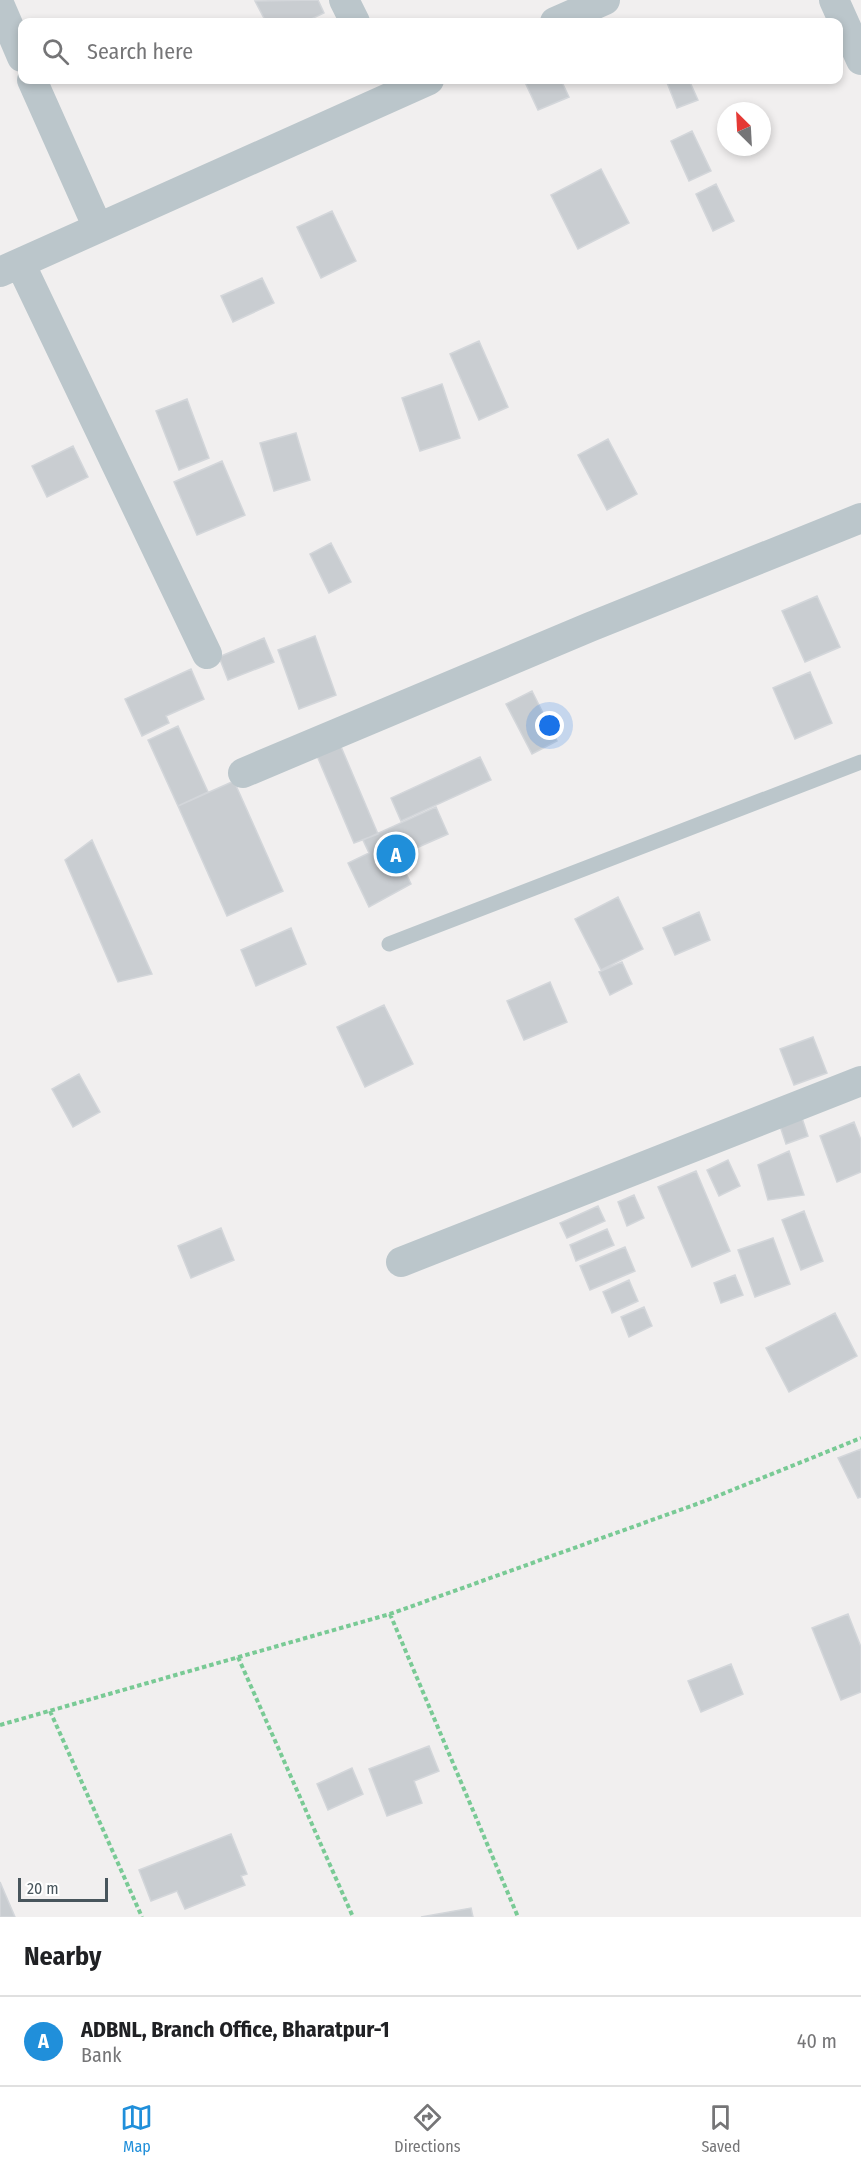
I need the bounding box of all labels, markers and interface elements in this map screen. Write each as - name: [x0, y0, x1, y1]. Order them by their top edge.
- search box: [18, 18, 843, 84]
- icon: search: [39, 35, 72, 68]
- text: Search here: [87, 38, 193, 65]
- north arrow: [717, 102, 771, 156]
- your location: [535, 711, 564, 740]
- pin: A: [376, 832, 416, 876]
- scale bar: [18, 1875, 108, 1902]
- text: 20 m: [27, 1879, 58, 1898]
- text: Nearby: [24, 1941, 101, 1972]
- text: ADBNL, Branch Office, Bharatpur-1: [81, 2016, 390, 2043]
- text: A: [38, 2029, 49, 2053]
- text: 40 m: [797, 2029, 837, 2053]
- text: Bank: [81, 2043, 122, 2067]
- tab: Map: [120, 2101, 153, 2156]
- tab: Directions: [394, 2101, 461, 2156]
- tab: Saved: [701, 2101, 741, 2156]

